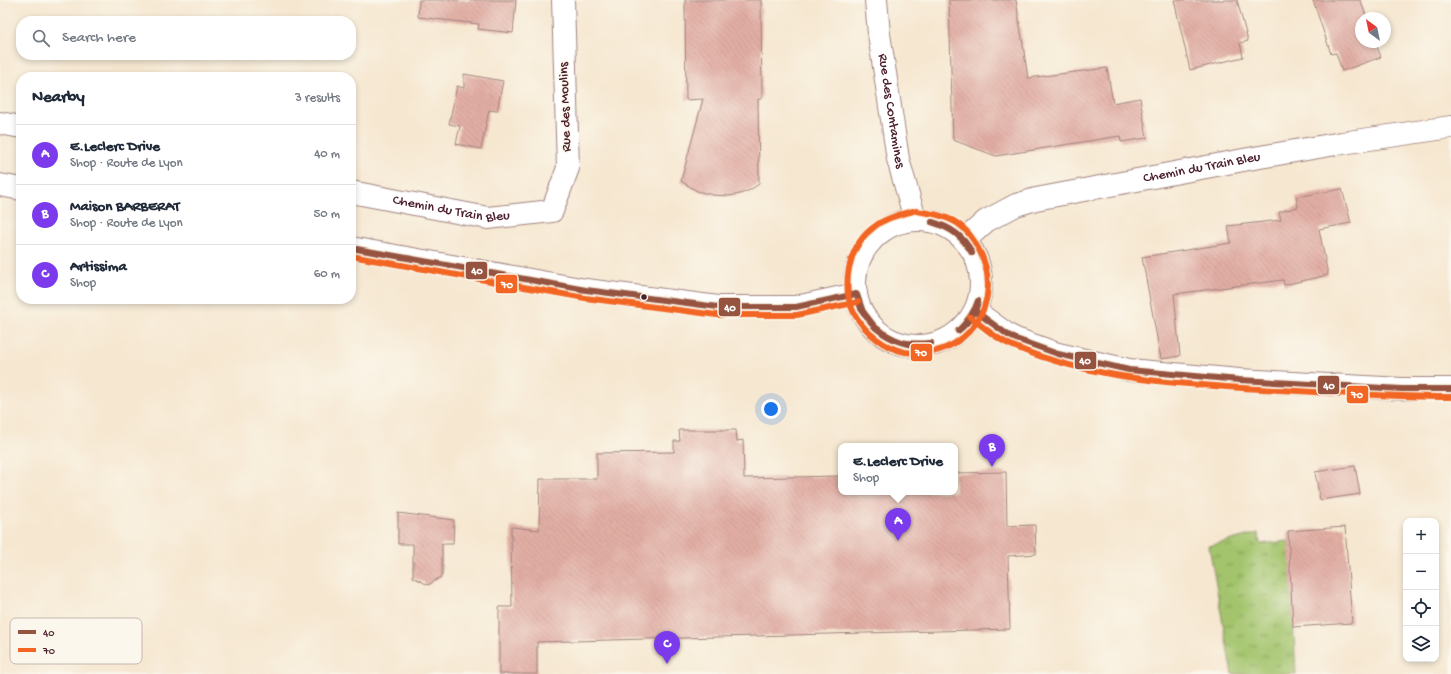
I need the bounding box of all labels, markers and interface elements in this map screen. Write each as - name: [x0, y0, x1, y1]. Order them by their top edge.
- north arrow: [1355, 12, 1391, 48]
- search box: [16, 16, 356, 60]
- icon: search: [30, 27, 52, 49]
- text: Search here: [62, 29, 136, 47]
- street label: Rue des Contamines: [874, 53, 909, 171]
- street label: Rue des Moulins: [556, 61, 576, 152]
- text: Nearby: [32, 88, 85, 108]
- text: 3 results: [295, 91, 340, 106]
- text: E.Leclerc Drive: [70, 138, 160, 156]
- text: A: [41, 147, 49, 162]
- text: 40 m: [314, 147, 340, 162]
- street label: Chemin du Train Bleu: [1142, 148, 1262, 187]
- text: Shop · Route de Lyon: [70, 156, 183, 171]
- street label: Chemin du Train Bleu: [391, 192, 511, 227]
- text: Maison BARBERAT: [70, 198, 180, 216]
- text: B: [42, 207, 48, 222]
- text: 50 m: [313, 207, 340, 222]
- text: Shop · Route de Lyon: [70, 216, 183, 231]
- text: Artissima: [70, 258, 127, 276]
- line badge: 40: [465, 261, 488, 280]
- text: 40: [470, 266, 483, 278]
- text: C: [41, 267, 49, 282]
- text: 60 m: [314, 267, 340, 282]
- line badge: 70: [495, 274, 518, 294]
- text: Shop: [70, 276, 96, 291]
- text: 70: [500, 280, 514, 292]
- unlabelled marker: [639, 292, 649, 302]
- line badge: 40: [718, 297, 741, 317]
- text: 40: [723, 303, 736, 315]
- line badge: 70: [910, 343, 933, 362]
- text: 70: [914, 348, 928, 360]
- line badge: 40: [1074, 351, 1097, 370]
- text: 40: [1078, 356, 1091, 368]
- line badge: 40: [1317, 375, 1340, 395]
- text: 40: [1322, 381, 1335, 393]
- line badge: 70: [1346, 385, 1369, 404]
- text: 70: [1350, 390, 1364, 402]
- your location: [761, 399, 781, 419]
- pin: B: [979, 434, 1005, 467]
- popup: [838, 443, 958, 495]
- text: E.Leclerc Drive: [853, 453, 943, 471]
- text: Shop: [853, 471, 879, 486]
- pin: A: [885, 508, 911, 541]
- map controls: [1403, 518, 1439, 662]
- button: +: [1403, 518, 1439, 554]
- button: −: [1403, 554, 1439, 590]
- button: locate: [1403, 590, 1439, 626]
- legend: [10, 618, 142, 664]
- button: layers: [1403, 626, 1439, 662]
- text: 40: [43, 628, 54, 640]
- pin: C: [654, 631, 680, 664]
- text: 70: [42, 646, 55, 658]

